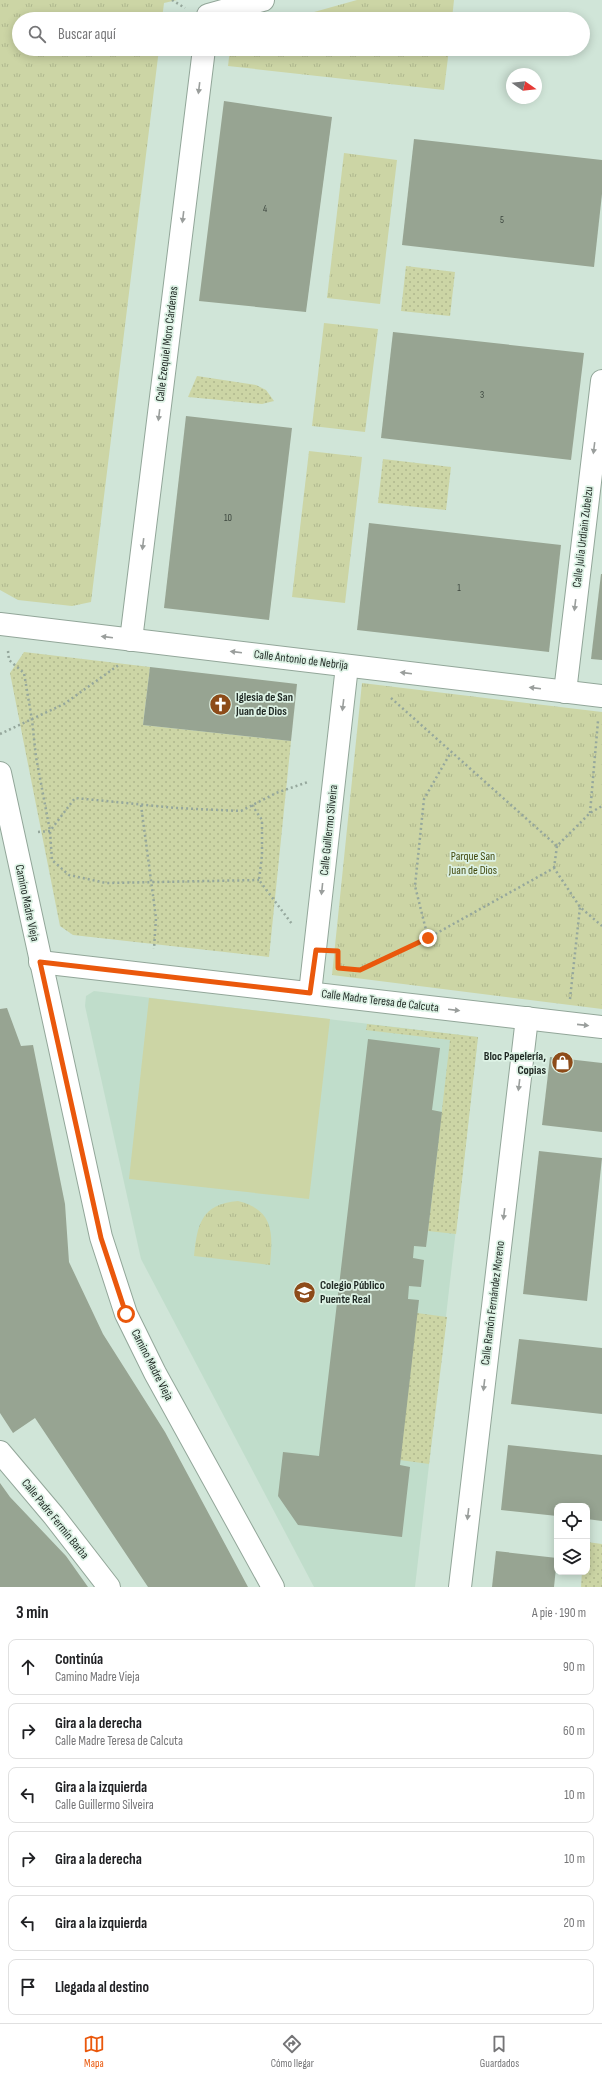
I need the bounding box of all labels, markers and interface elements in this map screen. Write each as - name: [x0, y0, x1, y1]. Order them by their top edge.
- search box: [12, 12, 590, 56]
- icon: search: [26, 23, 48, 45]
- text: Buscar aquí: [58, 25, 116, 44]
- north arrow: [506, 68, 542, 104]
- one-way arrow: [196, 82, 203, 94]
- house number: 4: [263, 203, 267, 215]
- one-way arrow: [180, 211, 186, 223]
- house number: 5: [500, 214, 504, 226]
- street label: Calle Ezequiel Moro Cárdenas: [152, 285, 182, 403]
- house number: 3: [480, 389, 484, 401]
- one-way arrow: [155, 409, 162, 421]
- one-way arrow: [591, 442, 597, 454]
- street label: Calle Julia Urdiain Zubelzu: [569, 486, 597, 588]
- house number: 10: [224, 512, 232, 524]
- one-way arrow: [139, 538, 146, 550]
- house number: 1: [457, 582, 461, 594]
- one-way arrow: [572, 599, 578, 611]
- one-way arrow: [101, 633, 113, 640]
- street label: Calle Antonio de Nebrija: [253, 647, 349, 673]
- one-way arrow: [230, 649, 242, 655]
- one-way arrow: [400, 670, 412, 676]
- one-way arrow: [529, 685, 542, 692]
- place label: Iglesia de San Juan de Dios: [235, 690, 293, 719]
- church icon: Iglesia de San Juan de Dios: [207, 691, 233, 717]
- one-way arrow: [340, 699, 346, 711]
- street label: Calle Guillermo Silveira: [317, 784, 341, 876]
- park label: Parque San Juan de Dios: [448, 849, 497, 878]
- street label: Camino Madre Vieja: [12, 863, 43, 943]
- one-way arrow: [319, 883, 325, 895]
- route end: [419, 929, 437, 947]
- street label: Calle Madre Teresa de Calcuta: [320, 986, 440, 1016]
- one-way arrow: [448, 1007, 460, 1013]
- one-way arrow: [577, 1022, 589, 1028]
- place label: Bloc Papelería, Copias: [484, 1049, 546, 1078]
- shop icon: Bloc Papelería, Copias: [549, 1050, 575, 1076]
- one-way arrow: [516, 1079, 522, 1091]
- one-way arrow: [501, 1208, 507, 1220]
- street label: Calle Ramón Fernández Moreno: [478, 1240, 508, 1366]
- place label: Colegio Público Puente Real: [320, 1278, 385, 1307]
- school or university icon: Colegio Público Puente Real: [291, 1279, 317, 1305]
- route start: [117, 1305, 135, 1323]
- street label: Camino Madre Vieja: [128, 1327, 177, 1404]
- one-way arrow: [480, 1379, 487, 1391]
- street label: Calle Padre Fermín Barba: [18, 1476, 92, 1562]
- map controls: [554, 1503, 590, 1575]
- button: locate: [554, 1503, 590, 1539]
- one-way arrow: [465, 1508, 471, 1520]
- button: layers: [554, 1539, 590, 1575]
- text: 3 min: [16, 1603, 49, 1623]
- text: A pie · 190 m: [532, 1605, 586, 1621]
- text: Continúa: [55, 1650, 103, 1669]
- icon: ahead: [17, 1656, 39, 1678]
- text: 90 m: [563, 1659, 585, 1675]
- text: Camino Madre Vieja: [55, 1669, 140, 1685]
- text: Gira a la derecha: [55, 1714, 142, 1733]
- icon: right: [17, 1720, 39, 1742]
- text: 60 m: [563, 1723, 585, 1739]
- text: Calle Madre Teresa de Calcuta: [55, 1733, 183, 1749]
- text: Gira a la izquierda: [55, 1778, 147, 1797]
- icon: left: [17, 1784, 39, 1806]
- text: 10 m: [564, 1787, 585, 1803]
- text: Calle Guillermo Silveira: [55, 1797, 154, 1813]
- icon: right: [17, 1848, 39, 1870]
- text: Gira a la derecha: [55, 1850, 142, 1869]
- text: 10 m: [564, 1851, 585, 1867]
- icon: left: [17, 1912, 39, 1934]
- text: Gira a la izquierda: [55, 1914, 147, 1933]
- text: 20 m: [563, 1915, 585, 1931]
- icon: arrive: [17, 1976, 39, 1998]
- text: Llegada al destino: [55, 1978, 149, 1997]
- tab: Mapa: [83, 2033, 105, 2070]
- tab: Cómo llegar: [271, 2033, 314, 2070]
- tab: Guardados: [480, 2033, 519, 2070]

